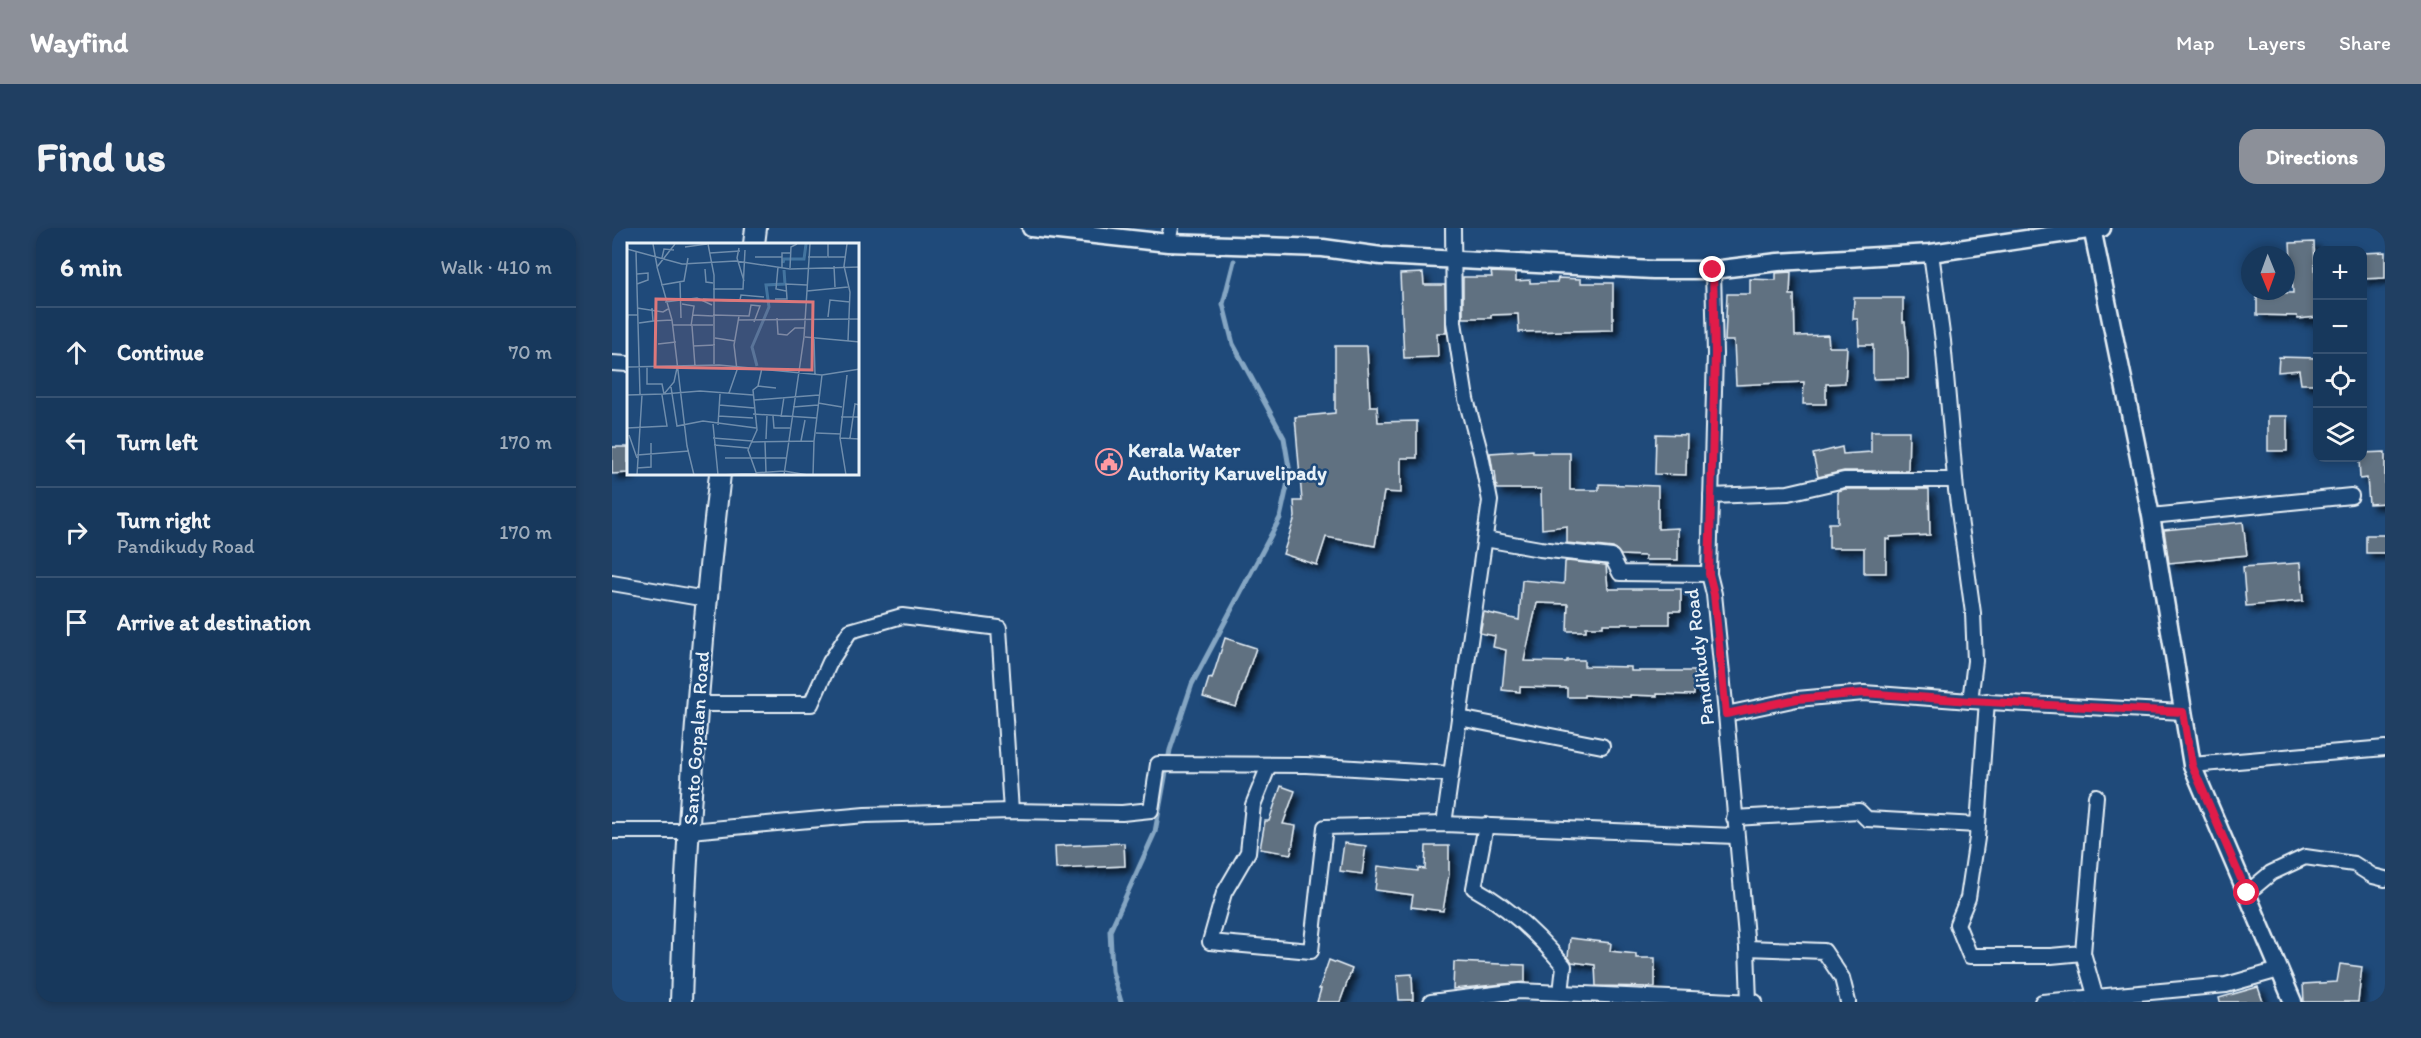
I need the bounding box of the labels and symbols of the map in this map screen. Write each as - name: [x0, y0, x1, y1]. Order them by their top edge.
- inset map: [627, 243, 860, 476]
- north arrow: [2241, 246, 2295, 300]
- route end: [1699, 256, 1725, 282]
- place label: Kerala Water Authority Karuvelipady: [1127, 438, 1327, 486]
- public building icon: Kerala Water Authority Karuvelipady: [1094, 447, 1124, 477]
- street label: Pandikudy Road: [1679, 587, 1719, 727]
- street label: Santo Gopalan Road: [678, 650, 714, 826]
- route start: [2233, 879, 2259, 905]

